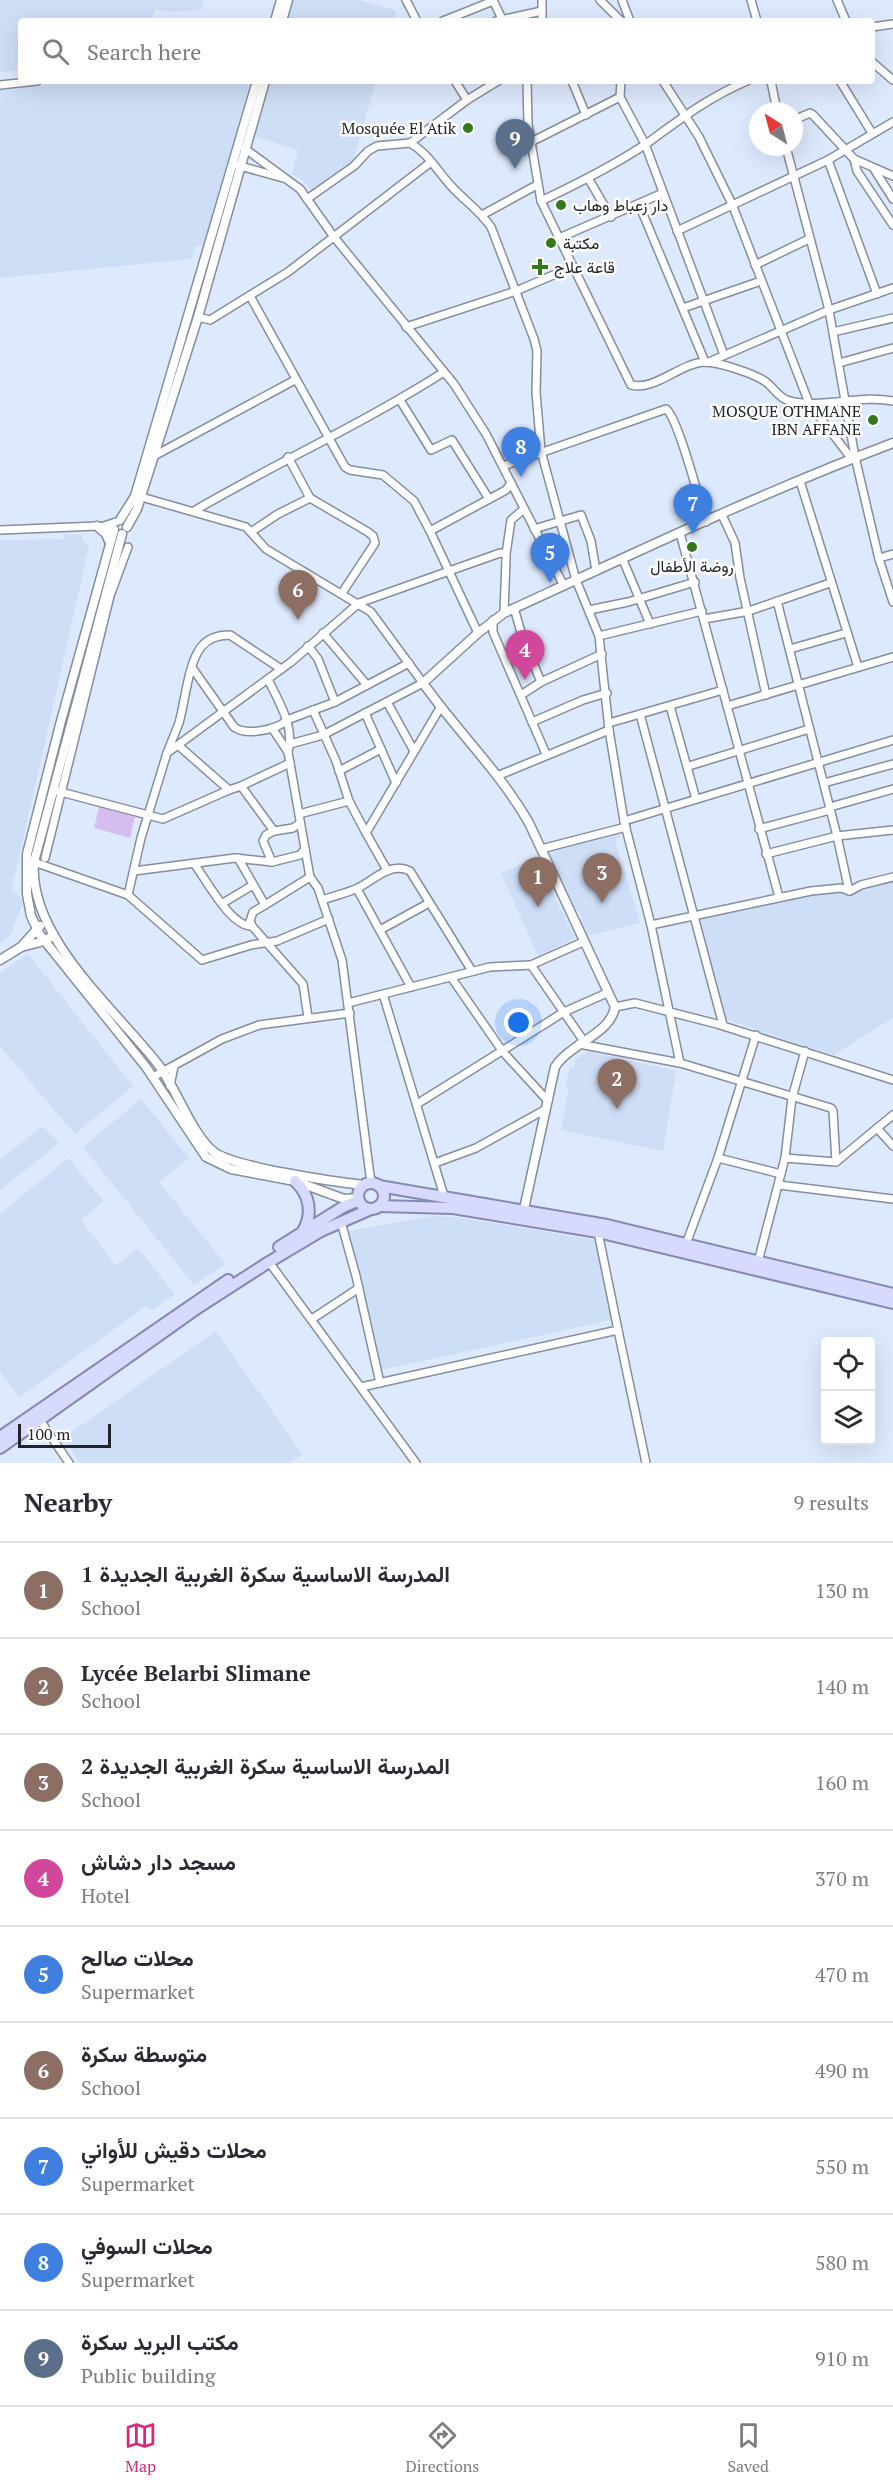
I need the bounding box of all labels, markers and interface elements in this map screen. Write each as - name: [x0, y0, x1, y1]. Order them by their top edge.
- search box: [18, 18, 875, 84]
- icon: search: [39, 35, 72, 68]
- text: Search here: [87, 37, 201, 66]
- north arrow: [749, 102, 803, 156]
- place label: Mosquée El Atik: [342, 117, 457, 139]
- pin: 9: [496, 120, 534, 169]
- marker: Mosquée El Atik: [461, 121, 475, 135]
- place label: دار زعباط وهاب: [573, 194, 668, 216]
- marker: دار زعباط وهاب: [554, 198, 568, 212]
- place label: مكتبة: [563, 232, 599, 254]
- marker: مكتبة: [544, 236, 558, 250]
- place label: قاعة علاج: [554, 256, 615, 279]
- marker: قاعة علاج: [531, 258, 549, 276]
- place label: MOSQUE OTHMANE IBN AFFANE: [712, 400, 861, 440]
- marker: MOSQUE OTHMANE IBN AFFANE: [866, 413, 880, 427]
- pin: 8: [502, 428, 540, 477]
- pin: 7: [674, 484, 712, 534]
- pin: 5: [530, 534, 570, 583]
- marker: روضة الأطفال: [685, 540, 699, 554]
- place label: روضة الأطفال: [650, 555, 734, 577]
- pin: 6: [278, 570, 318, 620]
- pin: 4: [506, 630, 544, 680]
- pin: 3: [582, 854, 622, 903]
- pin: 1: [518, 858, 558, 907]
- your location: [504, 1008, 533, 1037]
- pin: 2: [598, 1060, 636, 1109]
- map controls: [821, 1337, 875, 1445]
- button: locate: [821, 1337, 875, 1391]
- button: layers: [821, 1391, 875, 1445]
- scale bar: [18, 1421, 111, 1448]
- text: 100 m: [27, 1423, 70, 1445]
- text: Nearby: [24, 1485, 112, 1519]
- text: 9 results: [794, 1489, 869, 1516]
- text: المدرسة الاساسية سكرة الغربية الجديدة 1: [81, 1559, 450, 1588]
- text: 1: [38, 1577, 49, 1604]
- text: 130 m: [815, 1577, 869, 1604]
- text: School: [81, 1594, 141, 1621]
- text: Lycée Belarbi Slimane: [81, 1658, 311, 1687]
- text: 2: [38, 1673, 49, 1700]
- text: 140 m: [815, 1673, 869, 1700]
- text: School: [81, 1687, 141, 1714]
- text: المدرسة الاساسية سكرة الغربية الجديدة 2: [81, 1751, 450, 1780]
- text: 3: [38, 1769, 49, 1796]
- text: 160 m: [815, 1769, 869, 1796]
- text: School: [81, 1786, 141, 1813]
- text: مسجد دار دشاش: [81, 1847, 236, 1876]
- text: 4: [38, 1865, 49, 1892]
- text: 370 m: [815, 1865, 869, 1892]
- text: Hotel: [81, 1882, 130, 1909]
- text: محلات صالح: [81, 1943, 194, 1972]
- text: 5: [38, 1961, 49, 1988]
- text: 470 m: [815, 1961, 869, 1988]
- text: Supermarket: [81, 1978, 195, 2005]
- text: متوسطة سكرة: [81, 2039, 207, 2068]
- text: 6: [38, 2057, 49, 2084]
- text: 490 m: [815, 2057, 869, 2084]
- text: School: [81, 2074, 141, 2101]
- text: محلات دقيش للأواني: [81, 2135, 267, 2164]
- text: 7: [38, 2153, 49, 2180]
- text: 550 m: [815, 2153, 869, 2180]
- text: Supermarket: [81, 2170, 195, 2197]
- text: محلات السوفي: [81, 2231, 213, 2260]
- text: 8: [38, 2249, 49, 2276]
- text: 580 m: [815, 2249, 869, 2276]
- text: Supermarket: [81, 2266, 195, 2293]
- text: مكتب البريد سكرة: [81, 2327, 239, 2356]
- text: 9: [38, 2345, 49, 2372]
- text: 910 m: [815, 2345, 869, 2372]
- text: Public building: [81, 2362, 215, 2389]
- tab: Map: [124, 2419, 157, 2477]
- tab: Directions: [405, 2419, 479, 2477]
- tab: Saved: [727, 2419, 769, 2477]

